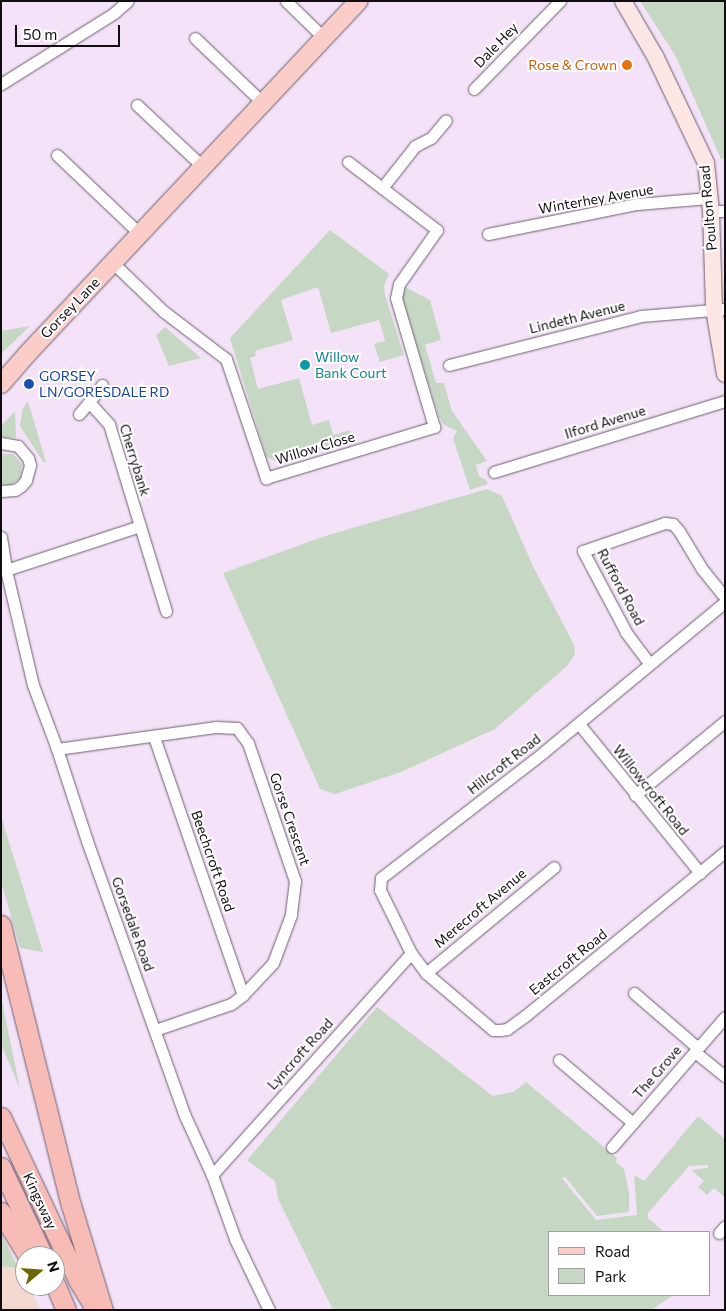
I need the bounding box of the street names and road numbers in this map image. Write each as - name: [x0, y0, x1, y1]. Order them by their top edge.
- street label: Dale Hey: [470, 19, 522, 71]
- street label: Poulton Road: [696, 165, 720, 251]
- street label: Winterhey Avenue: [537, 181, 655, 217]
- street label: Gorsey Lane: [37, 274, 103, 342]
- street label: Lindeth Avenue: [527, 297, 627, 337]
- street label: Ilford Avenue: [562, 402, 648, 442]
- street label: Cherrybank: [116, 422, 154, 498]
- street label: Willow Close: [273, 428, 357, 468]
- street label: Rufford Road: [594, 546, 648, 628]
- street label: Hillcroft Road: [464, 730, 544, 798]
- street label: Willowcroft Road: [609, 741, 693, 839]
- street label: Gorse Crescent: [266, 770, 314, 868]
- street label: Beechcroft Road: [188, 808, 238, 914]
- street label: Merecroft Avenue: [431, 865, 529, 951]
- street label: Gorsedale Road: [108, 874, 158, 974]
- street label: Eastcroft Road: [526, 926, 610, 998]
- street label: Lyncroft Road: [264, 1015, 336, 1093]
- street label: The Grove: [629, 1042, 685, 1102]
- street label: Kingsway: [20, 1170, 60, 1232]

